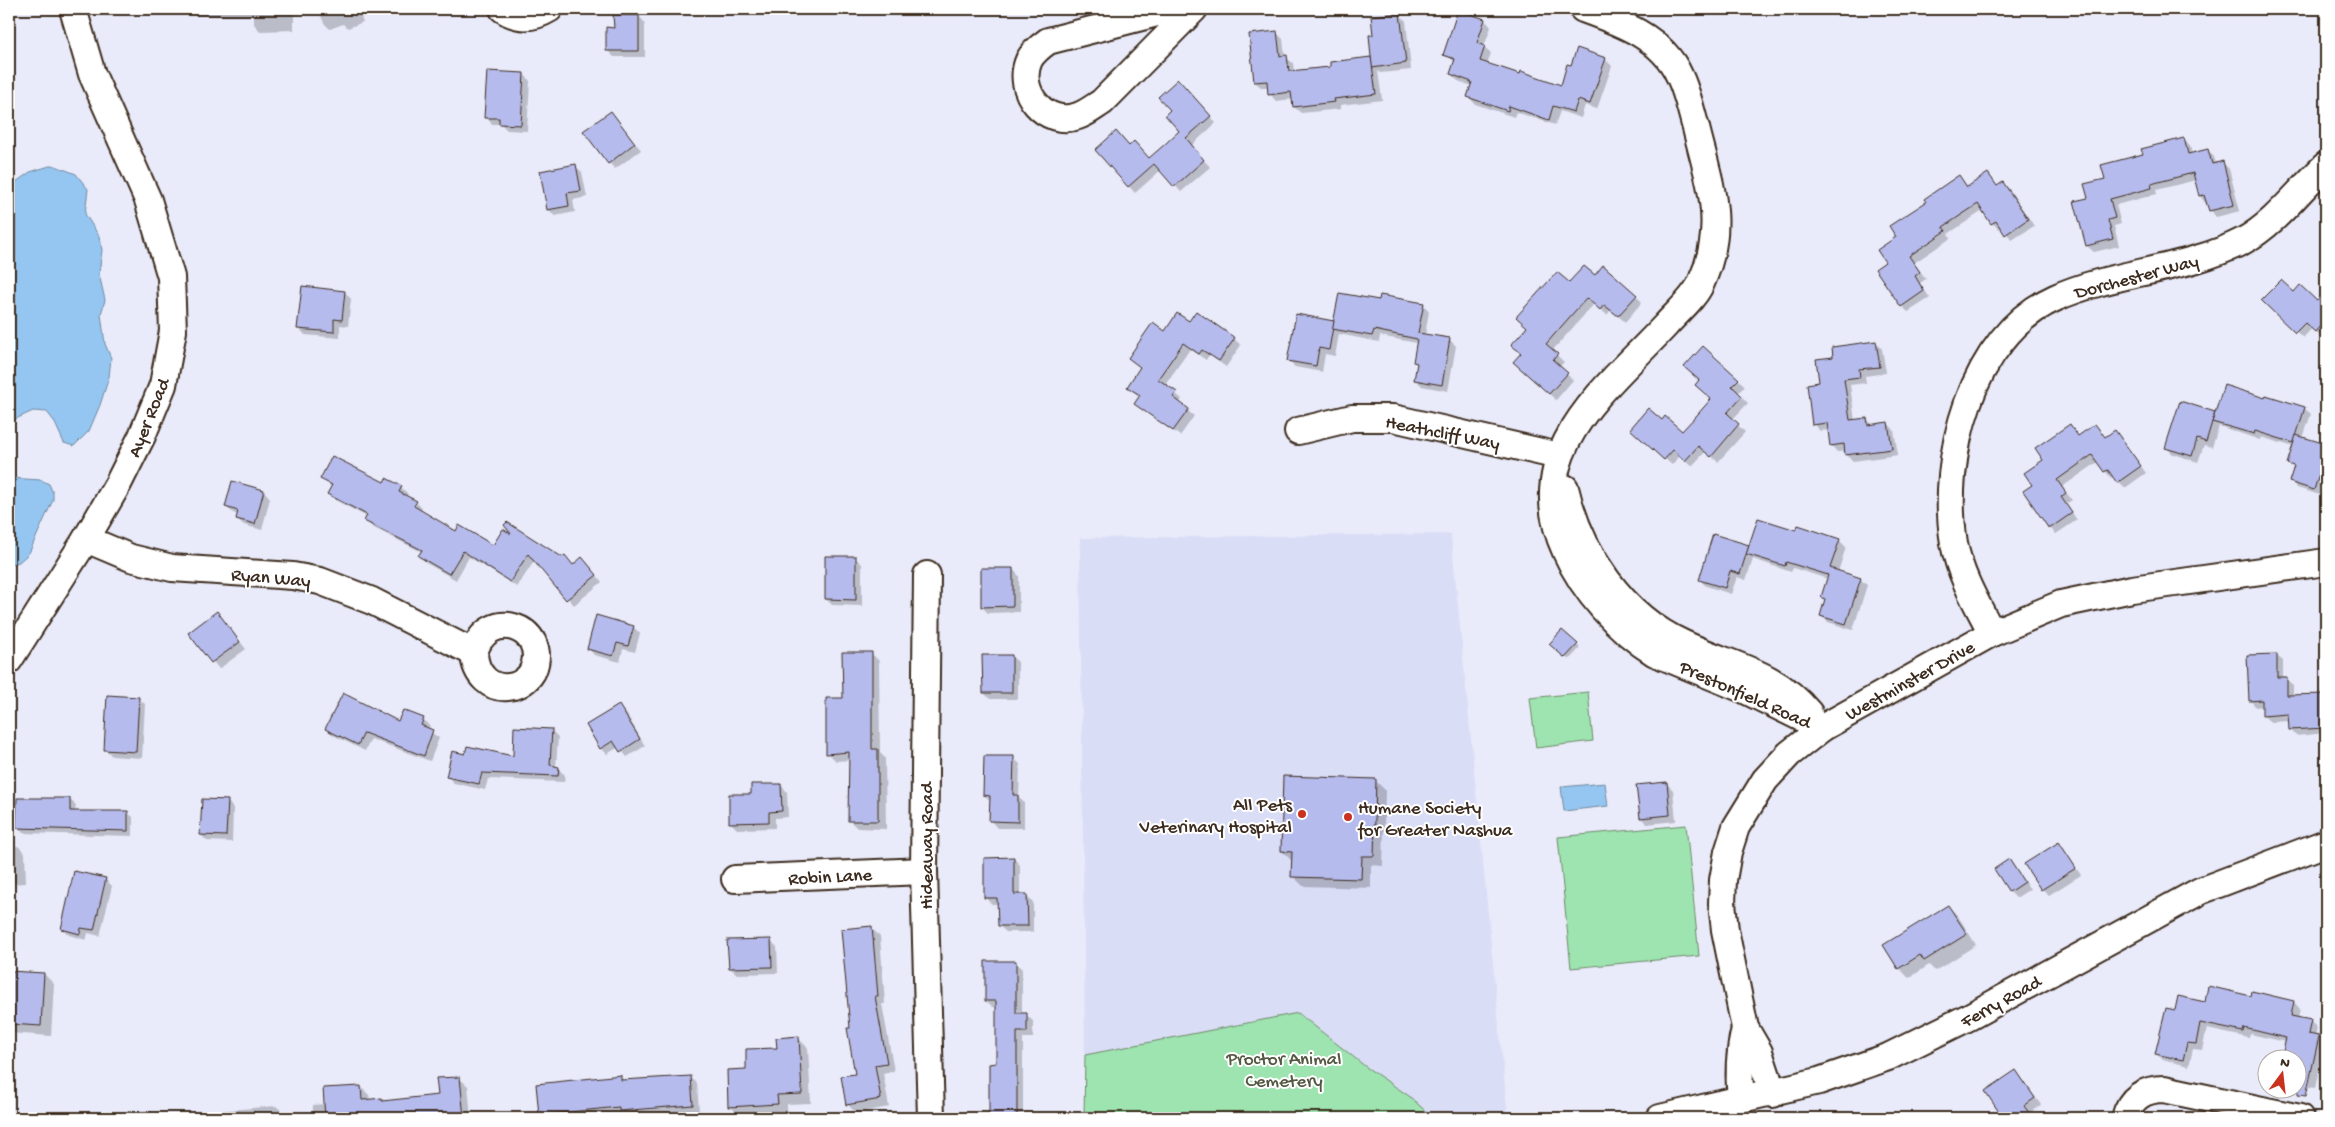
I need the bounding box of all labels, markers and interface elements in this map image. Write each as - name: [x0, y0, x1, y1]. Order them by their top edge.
- street label: Dorchester Way: [2071, 251, 2202, 306]
- street label: Ayer Road: [124, 374, 177, 461]
- street label: Heathcliff Way: [1383, 412, 1502, 457]
- street label: Ryan Way: [230, 565, 312, 594]
- street label: Westminster Drive: [1842, 637, 1980, 727]
- street label: Prestonfield Road: [1674, 656, 1816, 736]
- street label: Hideaway Road: [917, 781, 940, 910]
- place label: All Pets Veterinary Hospital: [1138, 795, 1293, 840]
- place label: Humane Society for Greater Nashua: [1357, 798, 1514, 843]
- marker: All Pets Veterinary Hospital: [1296, 808, 1308, 820]
- marker: Humane Society for Greater Nashua: [1342, 811, 1354, 823]
- street label: Robin Lane: [788, 865, 873, 892]
- street label: Ferry Road: [1957, 971, 2048, 1035]
- park label: Proctor Animal Cemetery: [1226, 1049, 1341, 1094]
- north arrow: [2258, 1050, 2308, 1100]
- text: N: [2278, 1054, 2291, 1073]

